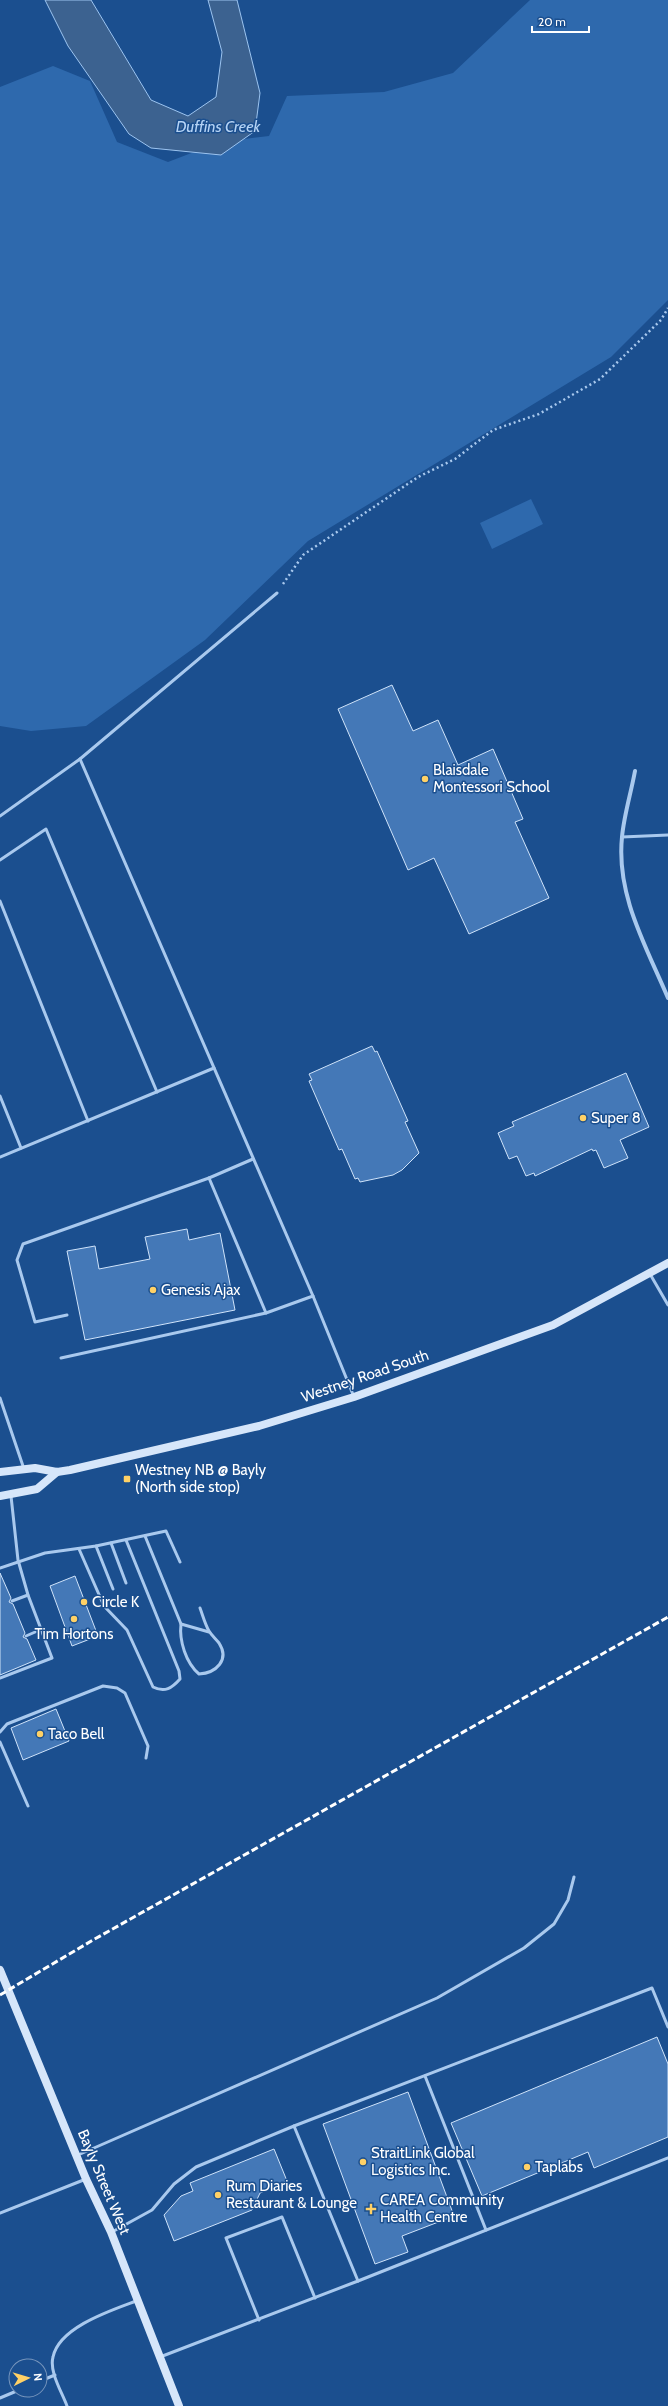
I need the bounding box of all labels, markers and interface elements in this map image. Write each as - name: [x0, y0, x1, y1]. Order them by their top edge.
- scale bar: [532, 8, 589, 34]
- text: 20 m: [538, 14, 566, 29]
- water label: Duffins Creek: [176, 117, 262, 136]
- place label: Blaisdale Montessori School: [433, 761, 550, 796]
- marker: Blaisdale Montessori School: [420, 774, 430, 784]
- place label: Super 8: [591, 1109, 641, 1127]
- marker: Super 8: [578, 1113, 588, 1123]
- place label: Genesis Ajax: [161, 1281, 240, 1299]
- marker: Genesis Ajax: [148, 1285, 158, 1295]
- street label: Westney Road South: [299, 1346, 431, 1406]
- place label: Westney NB @ Bayly (North side stop): [135, 1461, 267, 1496]
- marker: Westney NB @ Bayly (North side stop): [122, 1474, 132, 1484]
- place label: Circle K: [92, 1593, 140, 1611]
- marker: Circle K: [79, 1597, 89, 1607]
- marker: Tim Hortons: [69, 1614, 79, 1624]
- place label: Tim Hortons: [35, 1625, 113, 1643]
- place label: Taco Bell: [48, 1725, 105, 1743]
- marker: Taco Bell: [35, 1729, 45, 1739]
- street label: Bayly Street West: [74, 2127, 134, 2237]
- place label: StraitLink Global Logistics Inc.: [371, 2144, 475, 2179]
- marker: StraitLink Global Logistics Inc.: [358, 2157, 368, 2167]
- place label: Taplabs: [535, 2158, 583, 2176]
- marker: Taplabs: [522, 2162, 532, 2172]
- place label: Rum Diaries Restaurant & Lounge: [226, 2177, 357, 2212]
- marker: Rum Diaries Restaurant & Lounge: [213, 2190, 223, 2200]
- place label: CAREA Community Health Centre: [380, 2191, 505, 2226]
- marker: CAREA Community Health Centre: [365, 2203, 377, 2215]
- north arrow: [8, 2358, 48, 2398]
- text: N: [31, 2373, 45, 2382]

